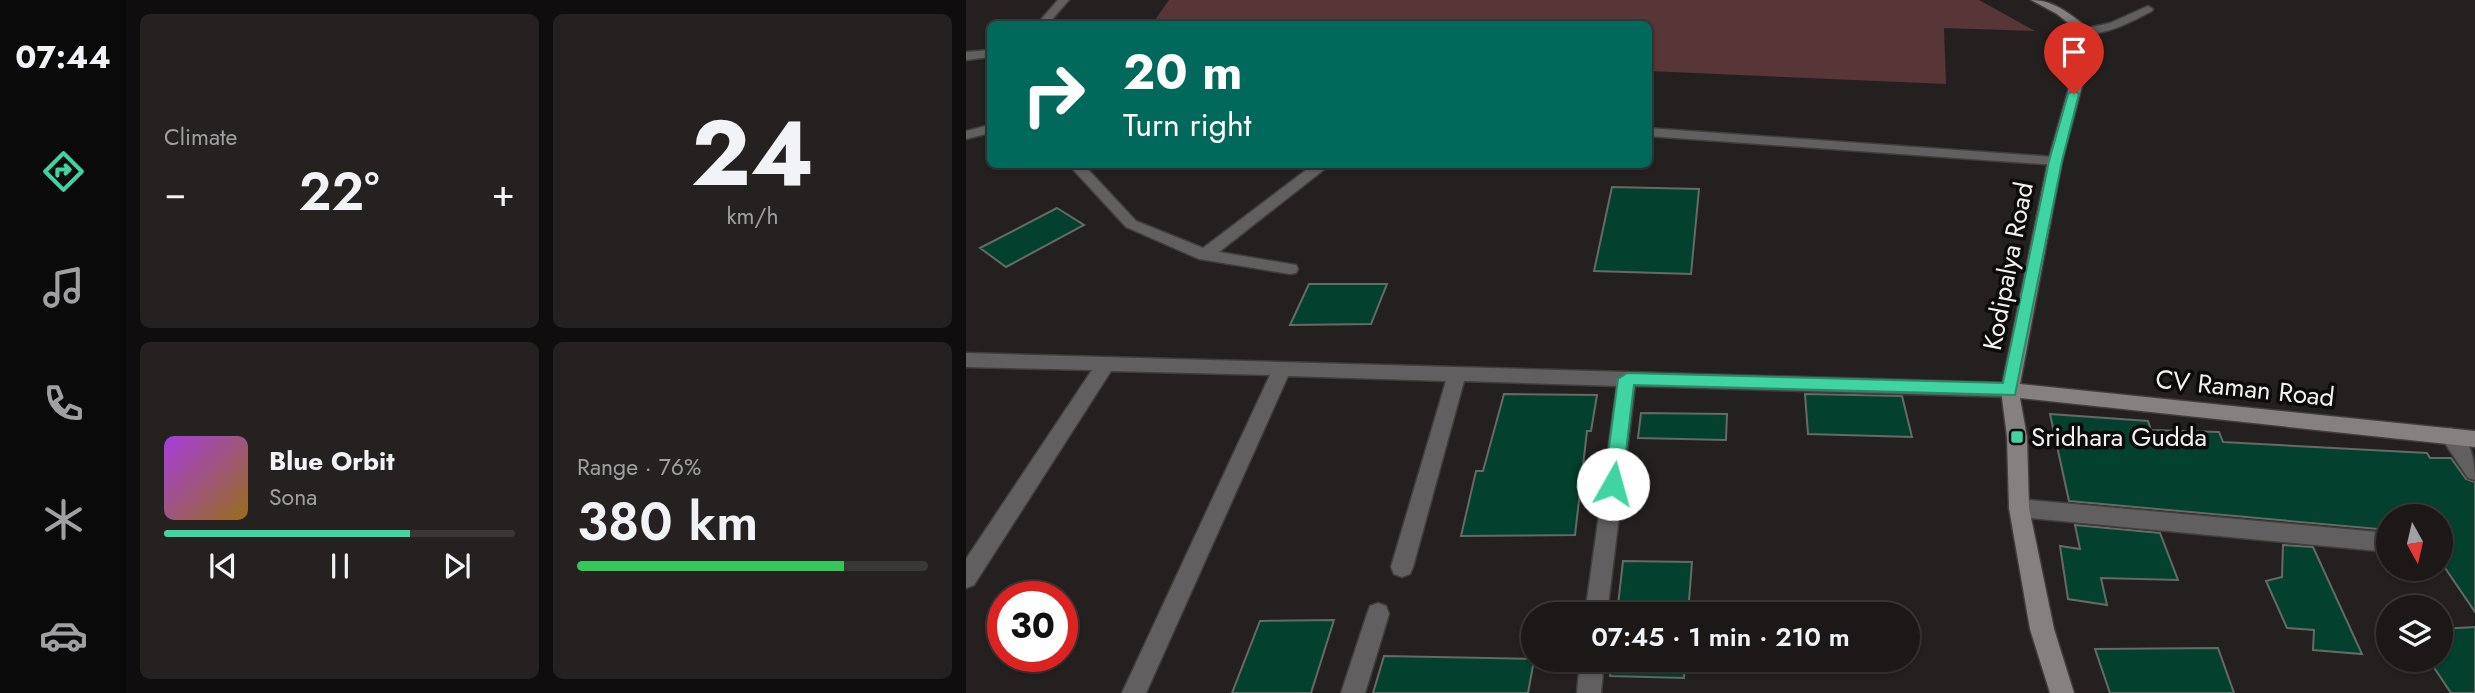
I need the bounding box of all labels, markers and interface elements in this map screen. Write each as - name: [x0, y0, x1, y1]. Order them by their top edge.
- pin: [2044, 22, 2104, 94]
- icon: arrive: [2055, 33, 2093, 71]
- text: 07:44: [15, 34, 111, 80]
- text: 20 m: [1123, 37, 1242, 107]
- icon: right: [1008, 49, 1099, 140]
- text: 24: [691, 88, 814, 219]
- text: Turn right: [1123, 102, 1252, 148]
- text: Climate: [164, 120, 237, 154]
- icon: directions: [39, 147, 88, 196]
- text: 22°: [299, 154, 379, 230]
- text: −: [164, 165, 186, 220]
- text: +: [492, 165, 515, 220]
- street label: Kodipalya Road: [1973, 179, 2043, 353]
- text: km/h: [727, 199, 778, 233]
- icon: music: [39, 263, 88, 312]
- street label: CV Raman Road: [2154, 360, 2336, 416]
- icon: phone: [39, 379, 88, 428]
- place label: Sridhara Gudda: [2031, 418, 2207, 456]
- marker: Sridhara Gudda: [2009, 429, 2025, 445]
- text: Blue Orbit: [269, 442, 394, 480]
- position arrow: [1576, 447, 1650, 521]
- text: Range · 76%: [577, 450, 701, 484]
- text: Sona: [269, 480, 317, 514]
- text: 380 km: [577, 484, 758, 560]
- icon: climate: [39, 495, 88, 544]
- north arrow: [2376, 504, 2454, 581]
- map controls: [2376, 504, 2453, 672]
- icon: previous: [204, 547, 242, 585]
- icon: pause: [321, 547, 359, 585]
- icon: next: [438, 547, 476, 585]
- speed limit sign: 30: [987, 581, 1078, 672]
- button: layers: [2376, 595, 2453, 672]
- icon: car: [39, 611, 88, 660]
- text: 07:45 · 1 min · 210 m: [1591, 618, 1850, 656]

